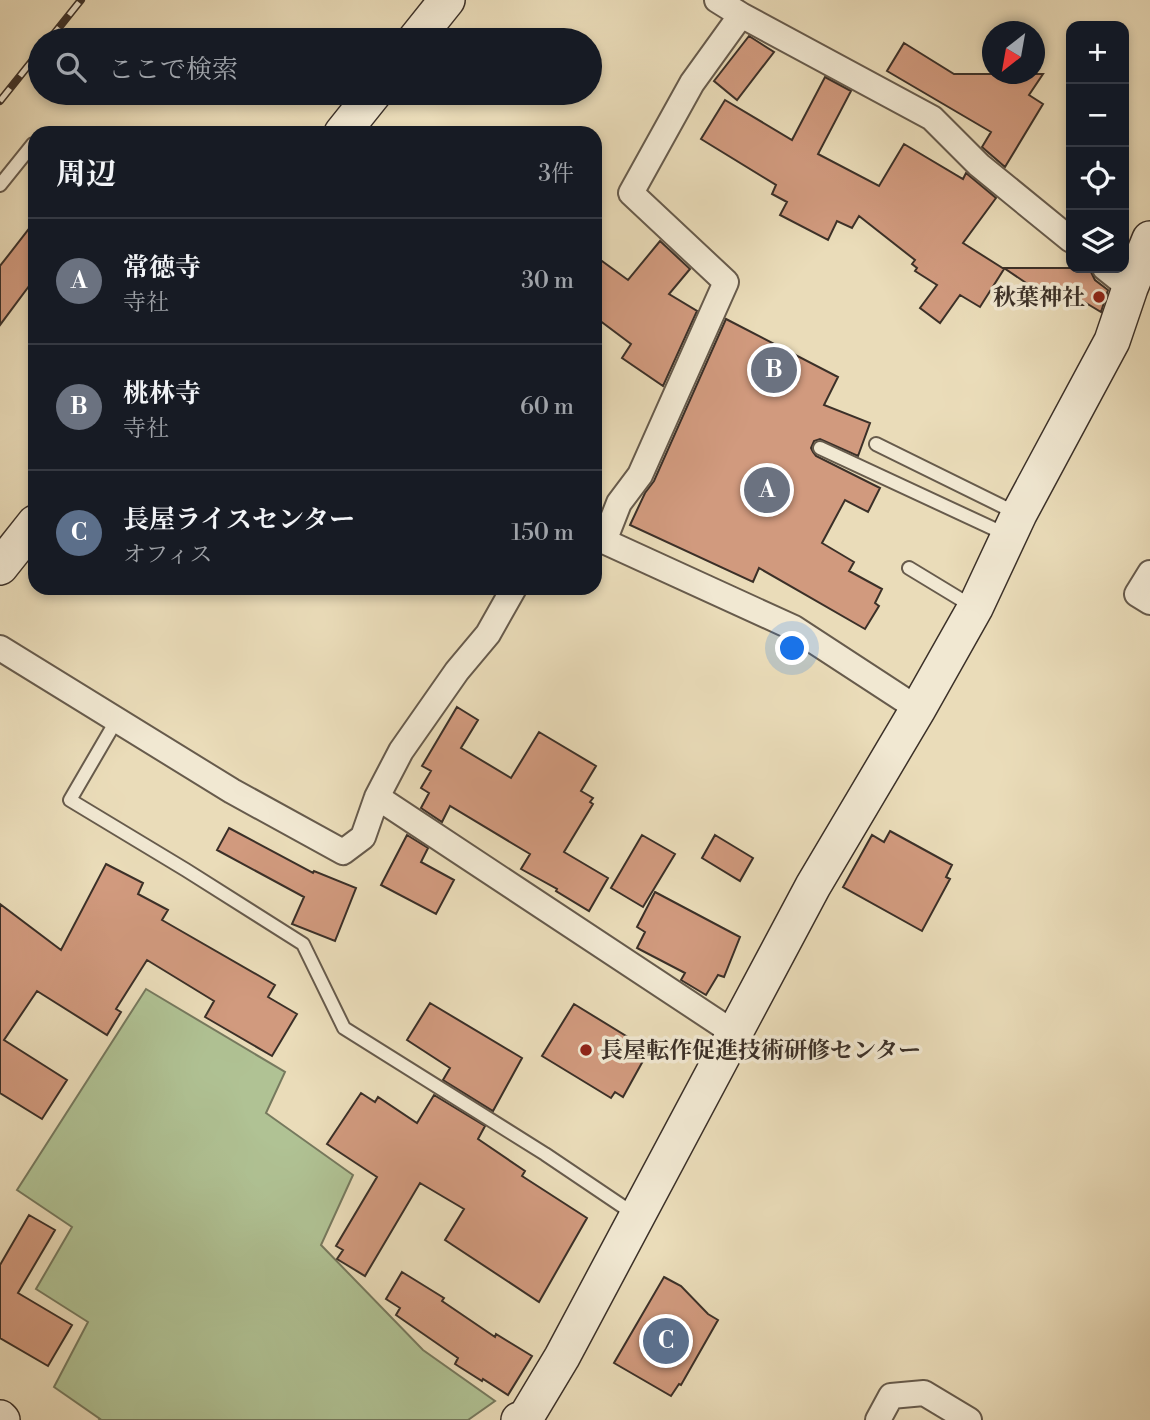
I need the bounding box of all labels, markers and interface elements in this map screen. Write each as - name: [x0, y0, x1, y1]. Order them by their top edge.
- north arrow: [982, 21, 1045, 84]
- map controls: [1066, 21, 1129, 273]
- button: +: [1066, 21, 1129, 84]
- search box: [28, 28, 602, 105]
- icon: search: [52, 48, 90, 86]
- text: ここで検索: [108, 54, 238, 86]
- button: −: [1066, 84, 1129, 147]
- button: locate: [1066, 147, 1129, 210]
- text: 周辺: [56, 156, 116, 194]
- text: 3件: [538, 160, 574, 188]
- button: layers: [1066, 210, 1129, 273]
- text: 常徳寺: [123, 252, 201, 284]
- text: A: [71, 267, 87, 295]
- text: 30 m: [521, 267, 574, 295]
- place label: 秋葉神社: [993, 284, 1085, 312]
- text: 寺社: [123, 289, 169, 317]
- marker: 秋葉神社: [1091, 289, 1107, 305]
- pin: B: [751, 344, 797, 396]
- text: 桃林寺: [123, 378, 201, 410]
- text: B: [70, 393, 88, 421]
- text: 60 m: [520, 393, 574, 421]
- text: 寺社: [123, 415, 169, 443]
- pin: A: [744, 464, 790, 516]
- text: 長屋ライスセンター: [123, 504, 355, 536]
- text: C: [71, 519, 87, 547]
- text: 150 m: [511, 519, 574, 547]
- text: オフィス: [123, 541, 212, 569]
- your location: [775, 631, 809, 665]
- place label: 長屋転作促進技術研修センター: [600, 1037, 921, 1065]
- marker: 長屋転作促進技術研修センター: [578, 1042, 594, 1058]
- pin: C: [643, 1315, 689, 1367]

